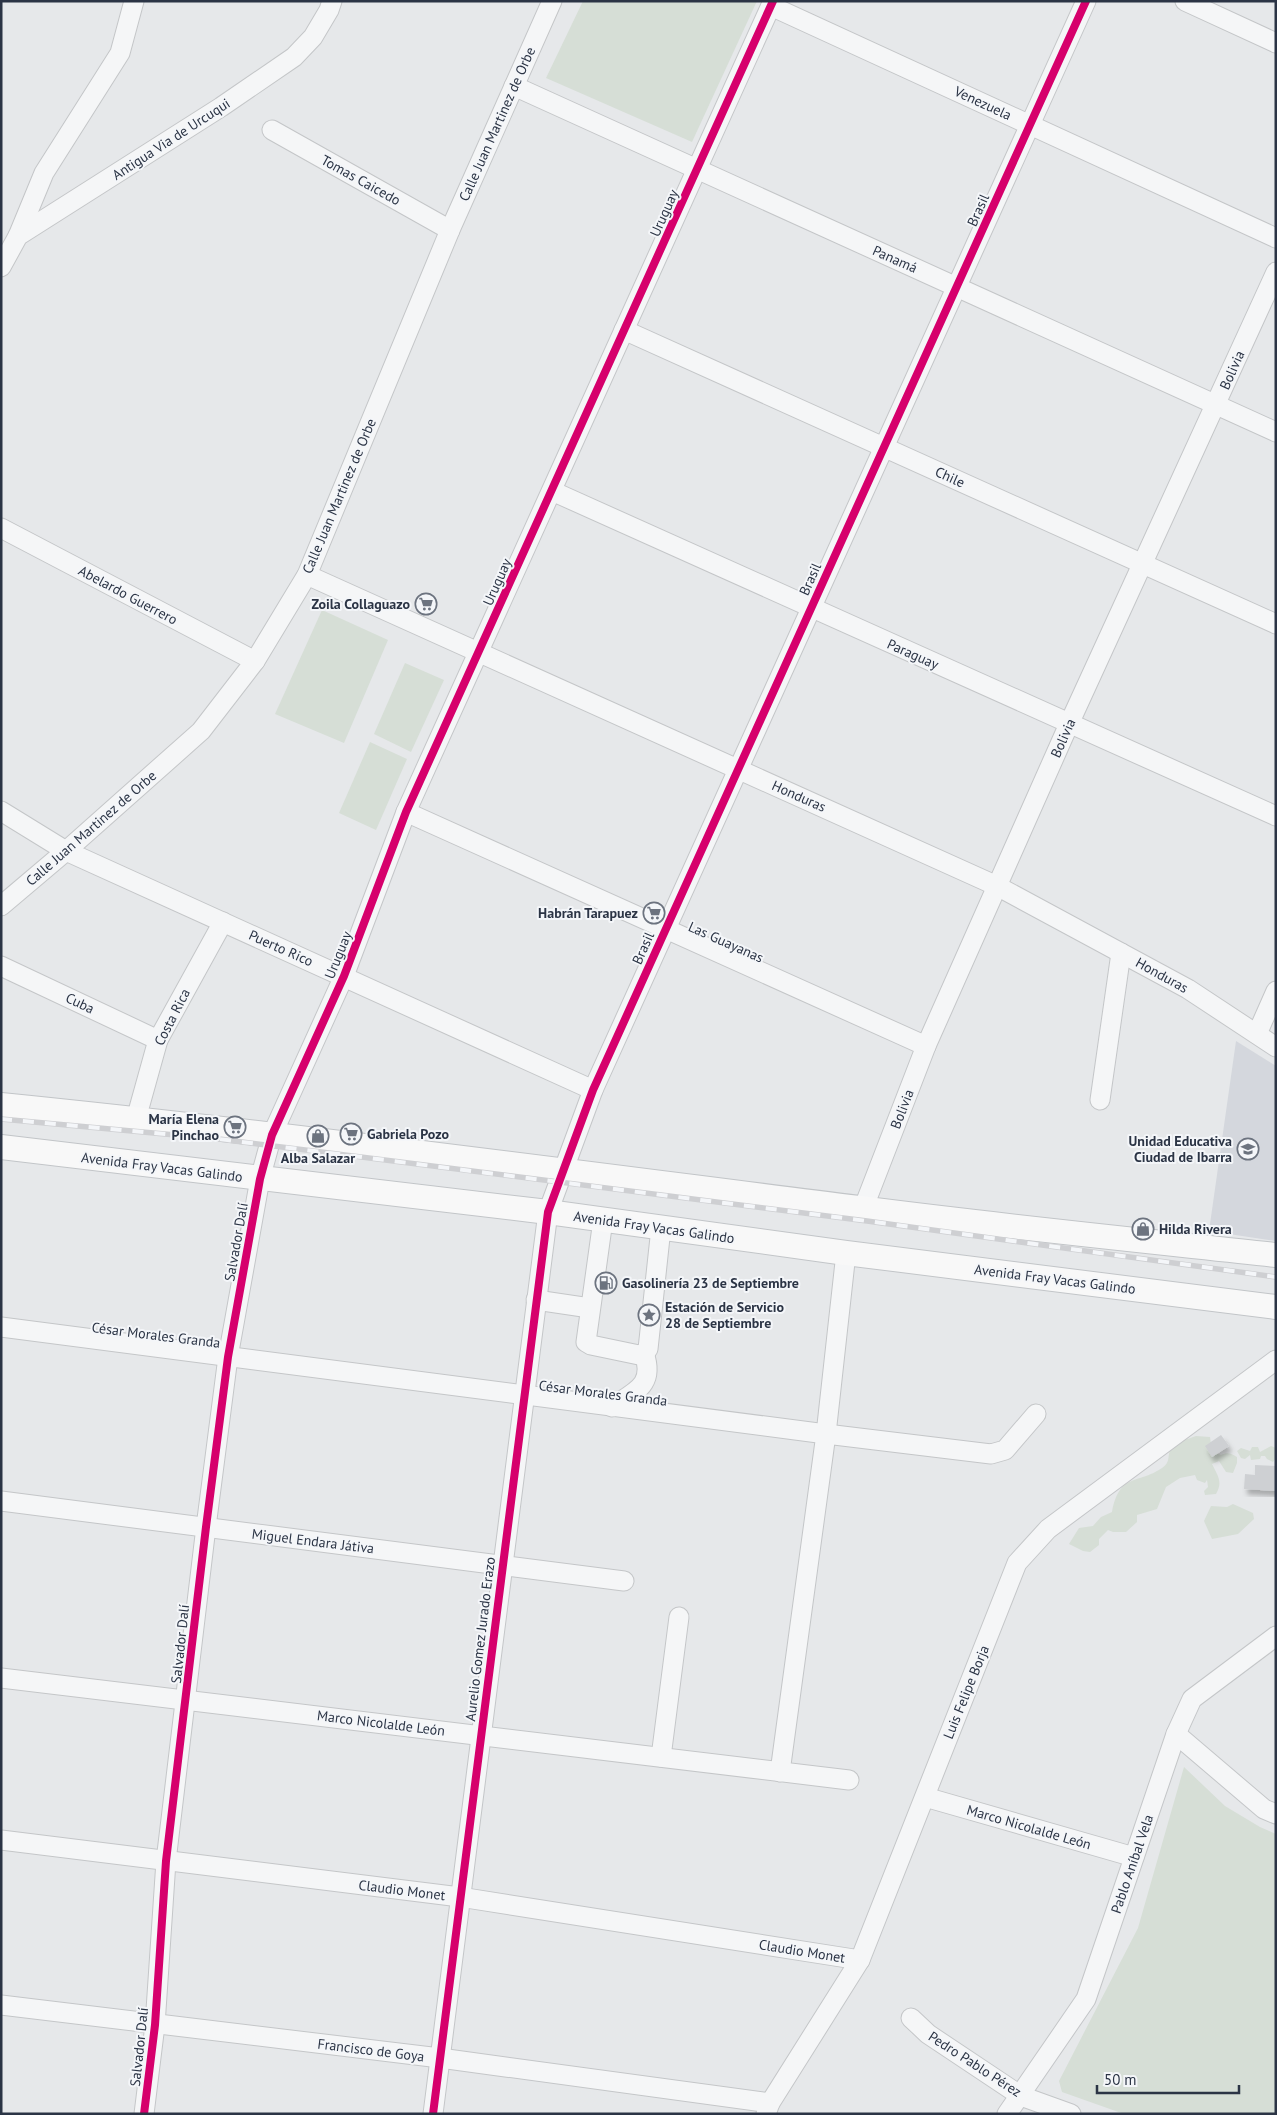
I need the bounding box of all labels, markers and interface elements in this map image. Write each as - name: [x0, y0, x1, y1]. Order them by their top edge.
- street label: Calle Juan Martinez de Orbe: [455, 44, 539, 204]
- street label: Venezuela: [951, 82, 1014, 124]
- street label: Antigua Via de Urcuqui: [109, 94, 233, 184]
- street label: Tomas Caicedo: [318, 151, 404, 209]
- street label: Uruguay: [646, 186, 683, 239]
- street label: Brasil: [963, 191, 993, 229]
- street label: Panamá: [870, 241, 920, 277]
- street label: Bolivia: [1215, 348, 1249, 392]
- street label: Calle Juan Martinez de Orbe: [298, 416, 380, 576]
- street label: Chile: [932, 463, 968, 491]
- street label: Uruguay: [479, 555, 516, 608]
- street label: Brasil: [795, 560, 825, 598]
- street label: Abelardo Guerrero: [75, 561, 181, 629]
- supermarket icon: Zoila Collaguazo: [414, 592, 438, 616]
- place label: Zoila Collaguazo: [311, 595, 410, 613]
- street label: Paraguay: [884, 635, 942, 673]
- street label: Bolivia: [1046, 716, 1080, 760]
- street label: Calle Juan Martinez de Orbe: [22, 766, 160, 890]
- street label: Honduras: [769, 776, 829, 816]
- supermarket icon: Habrán Tarapuez: [642, 901, 666, 925]
- place label: Habrán Tarapuez: [538, 904, 638, 922]
- street label: Las Guayanas: [686, 917, 767, 967]
- street label: Puerto Rico: [246, 926, 316, 970]
- street label: Uruguay: [320, 928, 356, 982]
- street label: Brasil: [628, 929, 658, 967]
- street label: Honduras: [1133, 953, 1191, 997]
- street label: Costa Rica: [150, 985, 194, 1049]
- street label: Cuba: [63, 989, 97, 1017]
- street label: Bolivia: [886, 1087, 918, 1131]
- place label: María Elena Pinchao: [149, 1110, 219, 1144]
- supermarket icon: María Elena Pinchao: [223, 1115, 247, 1139]
- supermarket icon: Gabriela Pozo: [339, 1122, 363, 1146]
- shop icon: Alba Salazar: [306, 1124, 330, 1148]
- place label: Gabriela Pozo: [367, 1125, 450, 1143]
- place label: Unidad Educativa Ciudad de Ibarra: [1129, 1132, 1232, 1166]
- school or university icon: Unidad Educativa Ciudad de Ibarra: [1236, 1137, 1260, 1161]
- street label: Avenida Fray Vacas Galindo: [80, 1148, 244, 1186]
- place label: Alba Salazar: [281, 1149, 355, 1167]
- street label: Salvador Dalí: [220, 1201, 252, 1283]
- street label: Avenida Fray Vacas Galindo: [572, 1207, 736, 1247]
- shop icon: Hilda Rivera: [1131, 1217, 1155, 1241]
- place label: Hilda Rivera: [1159, 1220, 1232, 1238]
- street label: Avenida Fray Vacas Galindo: [973, 1260, 1137, 1298]
- fuel station icon: Gasolinería 23 de Septiembre: [594, 1271, 618, 1295]
- place label: Gasolinería 23 de Septiembre: [622, 1274, 799, 1292]
- place label: Estación de Servicio 28 de Septiembre: [665, 1298, 784, 1332]
- place icon: Estación de Servicio 28 de Septiembre: [637, 1303, 661, 1327]
- street label: César Morales Granda: [91, 1318, 221, 1352]
- street label: César Morales Granda: [538, 1376, 668, 1410]
- street label: Miguel Endara Játiva: [251, 1525, 375, 1557]
- street label: Aurelio Gomez Jurado Erazo: [461, 1556, 499, 1722]
- street label: Salvador Dalí: [167, 1603, 193, 1685]
- street label: Luis Felipe Borja: [939, 1642, 993, 1742]
- street label: Marco Nicolalde León: [316, 1706, 446, 1740]
- street label: Marco Nicolalde León: [965, 1801, 1093, 1853]
- street label: Pablo Aníbal Vela: [1107, 1812, 1157, 1916]
- street label: Claudio Monet: [358, 1876, 447, 1904]
- street label: Claudio Monet: [758, 1935, 847, 1967]
- street label: Salvador Dalí: [126, 2006, 152, 2088]
- street label: Pedro Pablo Pérez: [925, 2027, 1025, 2101]
- street label: Francisco de Goya: [317, 2035, 426, 2065]
- scale bar: [1097, 2062, 1240, 2094]
- text: 50 m: [1104, 2070, 1137, 2089]

